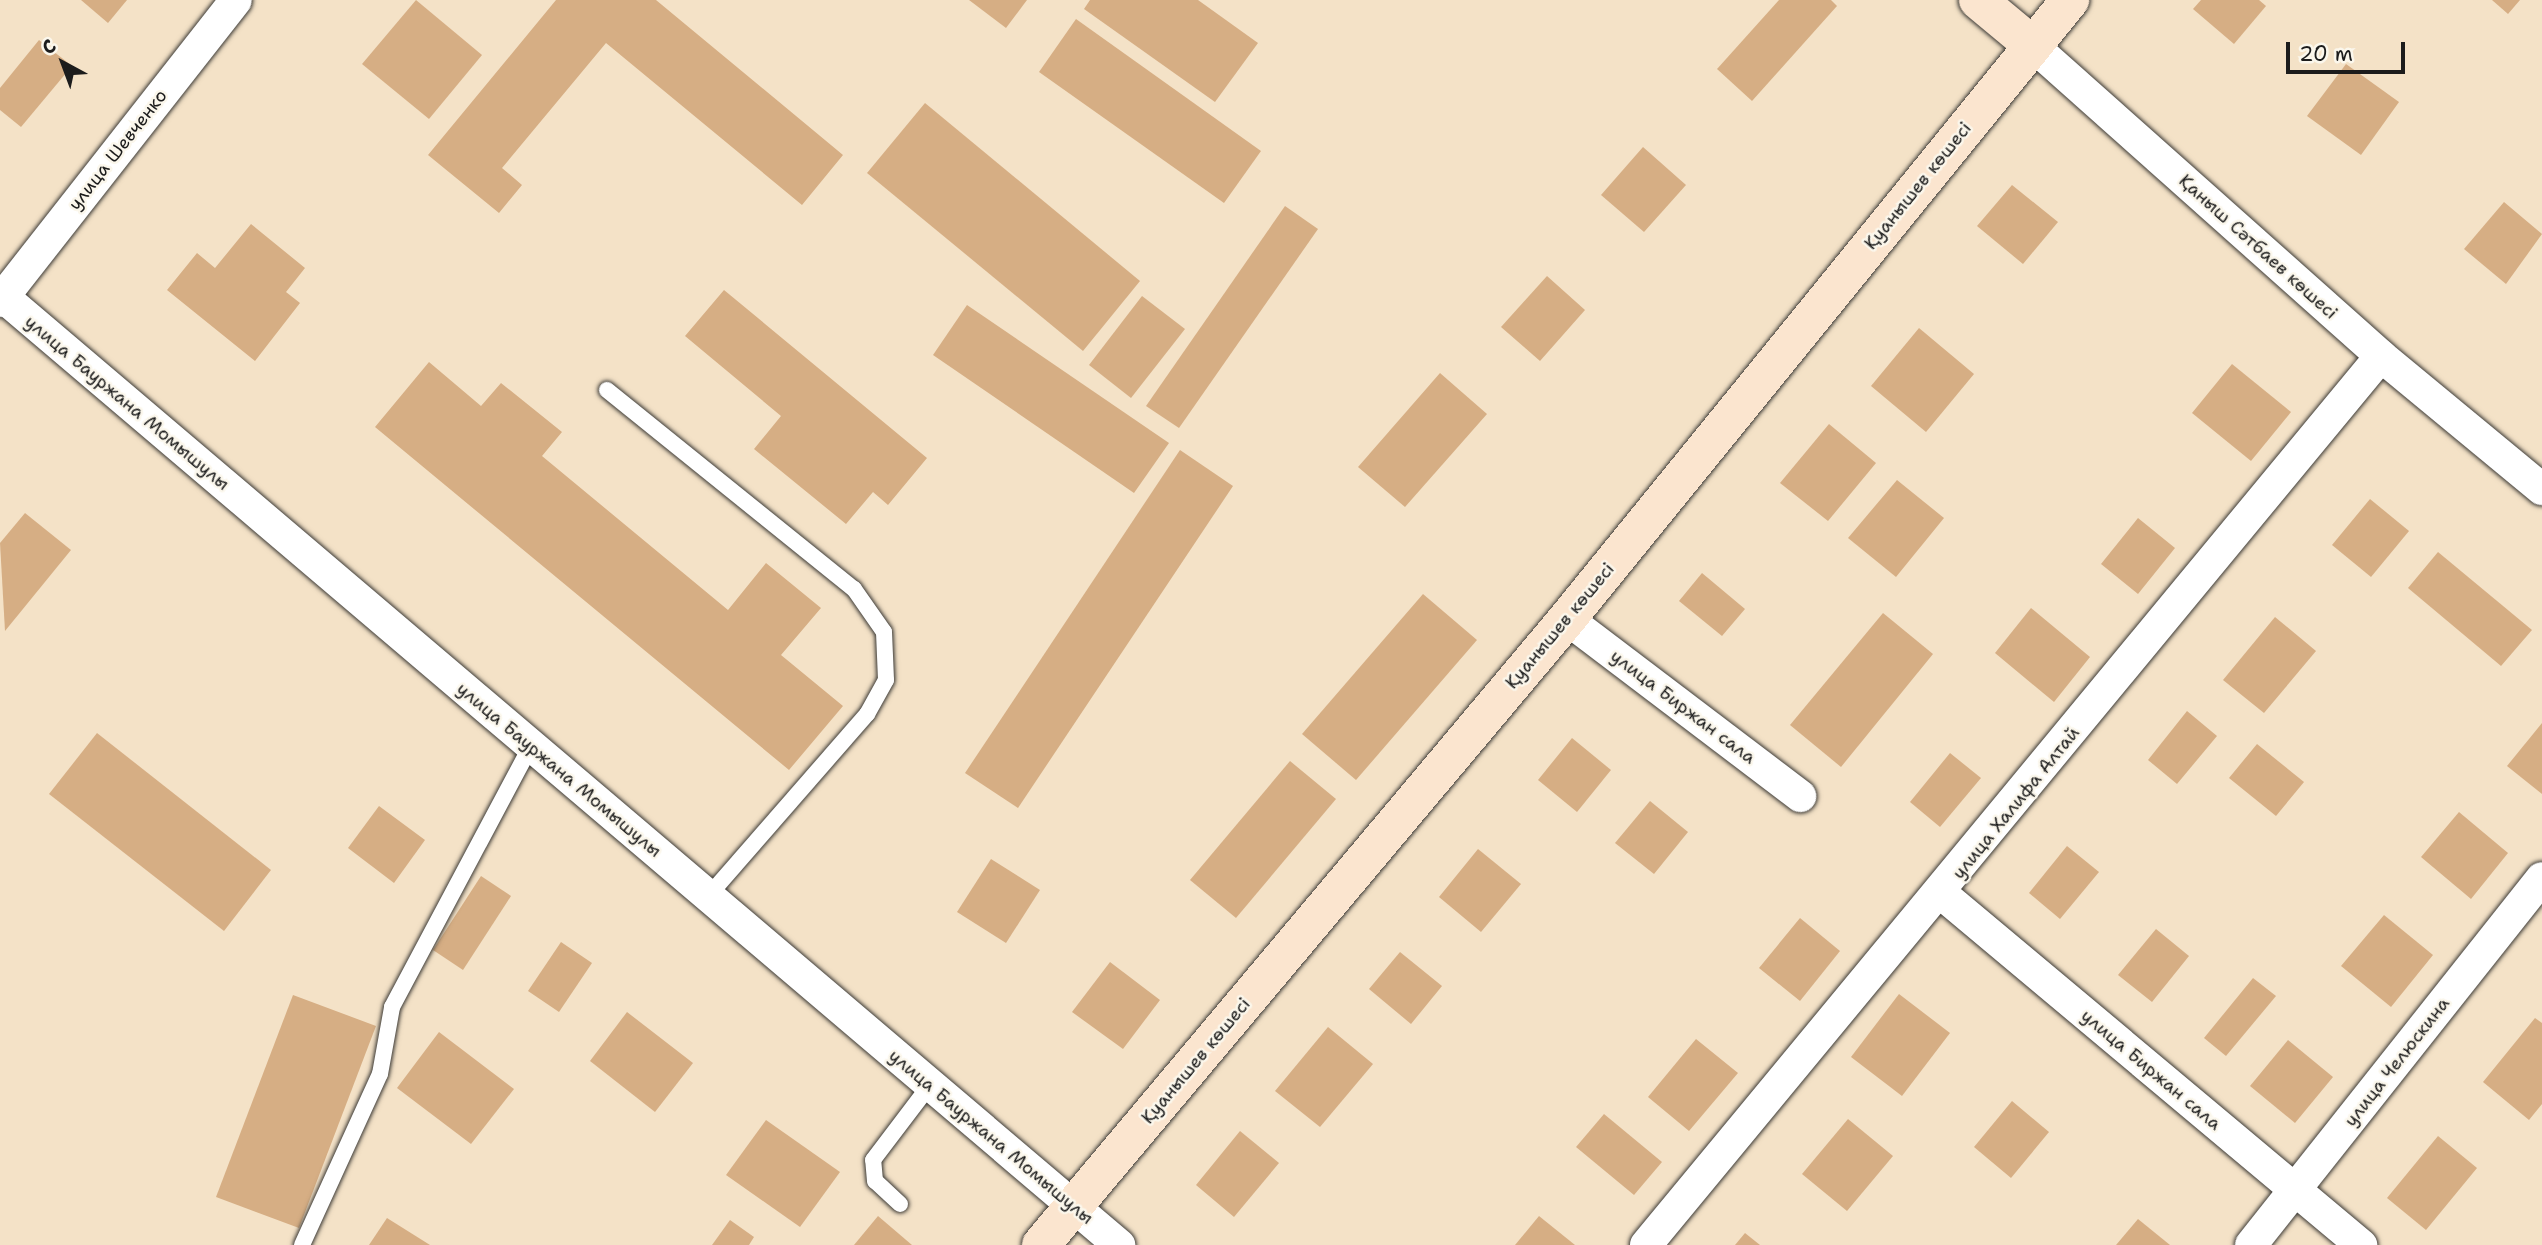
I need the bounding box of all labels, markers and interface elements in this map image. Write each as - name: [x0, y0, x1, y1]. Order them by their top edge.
- north arrow: [28, 28, 98, 98]
- scale bar: [2290, 28, 2409, 72]
- text: С: [36, 34, 61, 60]
- text: 20 m: [2299, 40, 2353, 68]
- street label: улица Шевченко: [64, 85, 172, 215]
- street label: Қуанышев көшесі: [1860, 118, 1976, 254]
- street label: Қаныш Сәтбаев көшесі: [2174, 170, 2342, 324]
- street label: улица Бауржана Момышулы: [20, 311, 234, 495]
- street label: Қуанышев көшесі: [1501, 559, 1619, 693]
- street label: улица Биржан сала: [1606, 645, 1760, 769]
- street label: улица Бауржана Момышулы: [452, 678, 666, 862]
- street label: улица Халифа Алтай: [1948, 722, 2084, 884]
- street label: улица Челюскина: [2340, 993, 2454, 1131]
- street label: Қуанышев көшесі: [1137, 994, 1255, 1128]
- street label: улица Биржан сала: [2077, 1005, 2225, 1135]
- street label: улица Бауржана Момышулы: [884, 1045, 1098, 1229]

